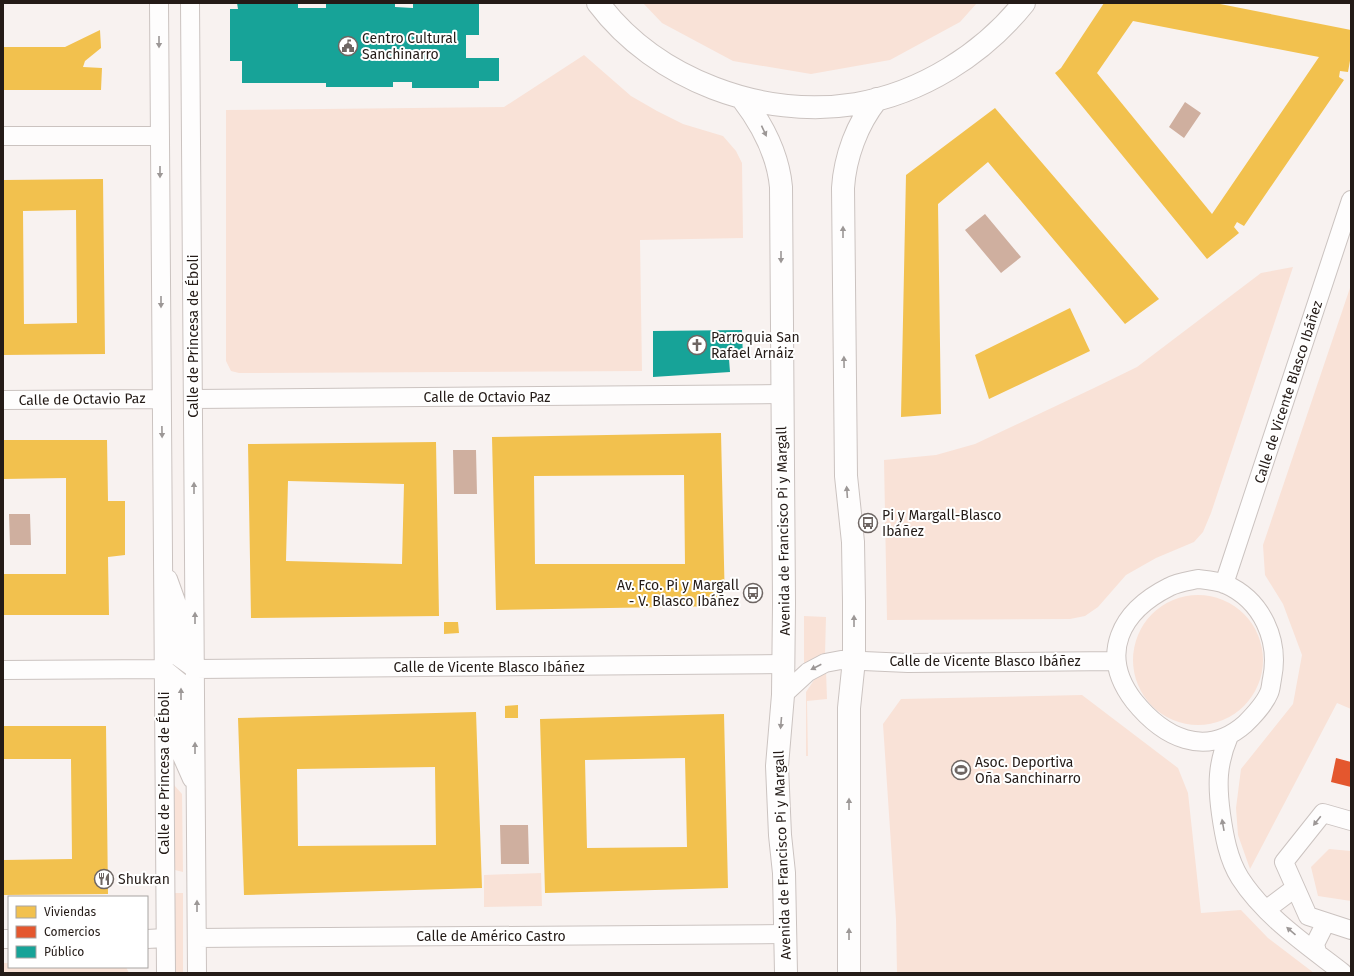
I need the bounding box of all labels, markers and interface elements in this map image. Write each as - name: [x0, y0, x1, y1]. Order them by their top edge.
- place label: Centro Cultural Sanchinarro: [362, 30, 457, 63]
- public building icon: Centro Cultural Sanchinarro: [337, 35, 359, 57]
- one-way arrow: [156, 36, 162, 49]
- one-way arrow: [761, 125, 767, 136]
- one-way arrow: [157, 166, 163, 179]
- one-way arrow: [840, 225, 846, 238]
- one-way arrow: [778, 251, 784, 264]
- street label: Calle de Princesa de Éboli: [184, 254, 202, 418]
- one-way arrow: [158, 296, 164, 309]
- street label: Calle de Vicente Blasco Ibáñez: [1251, 299, 1326, 486]
- place label: Parroquia San Rafael Arnáiz: [711, 329, 800, 362]
- church icon: Parroquia San Rafael Arnáiz: [686, 334, 708, 356]
- one-way arrow: [841, 355, 847, 368]
- street label: Calle de Octavio Paz: [424, 389, 550, 406]
- street label: Calle de Octavio Paz: [18, 390, 146, 409]
- one-way arrow: [159, 426, 165, 439]
- street label: Avenida de Francisco Pi y Margall: [773, 426, 794, 636]
- one-way arrow: [191, 481, 197, 494]
- one-way arrow: [843, 486, 850, 498]
- place label: Pi y Margall-Blasco Ibáñez: [882, 507, 1001, 540]
- bus stop icon: Pi y Margall-Blasco Ibáñez: [857, 512, 879, 534]
- place label: Av. Fco. Pi y Margall - V. Blasco Ibáñez: [617, 577, 739, 610]
- bus stop icon: Av. Fco. Pi y Margall - V. Blasco Ibáñez: [742, 582, 764, 604]
- one-way arrow: [192, 611, 198, 624]
- one-way arrow: [851, 614, 857, 627]
- street label: Calle de Vicente Blasco Ibáñez: [889, 653, 1081, 670]
- street label: Calle de Vicente Blasco Ibáñez: [393, 659, 585, 676]
- one-way arrow: [810, 664, 822, 671]
- one-way arrow: [178, 687, 184, 700]
- street label: Calle de Princesa de Éboli: [155, 691, 173, 855]
- one-way arrow: [777, 717, 784, 729]
- one-way arrow: [192, 741, 198, 754]
- street label: Avenida de Francisco Pi y Margall: [770, 750, 795, 960]
- place label: Asoc. Deportiva Oña Sanchinarro: [975, 754, 1081, 787]
- sports icon: Asoc. Deportiva Oña Sanchinarro: [950, 759, 972, 781]
- one-way arrow: [846, 797, 852, 810]
- one-way arrow: [1312, 816, 1321, 827]
- one-way arrow: [1220, 818, 1226, 831]
- restaurant icon: Shukran: [93, 868, 115, 890]
- place label: Shukran: [118, 871, 170, 888]
- legend: [8, 896, 148, 968]
- one-way arrow: [194, 899, 200, 912]
- text: Viviendas: [44, 905, 97, 919]
- text: Comercios: [44, 925, 101, 939]
- one-way arrow: [1285, 926, 1296, 935]
- one-way arrow: [846, 927, 852, 940]
- street label: Calle de Américo Castro: [416, 928, 566, 945]
- text: Público: [44, 945, 84, 959]

